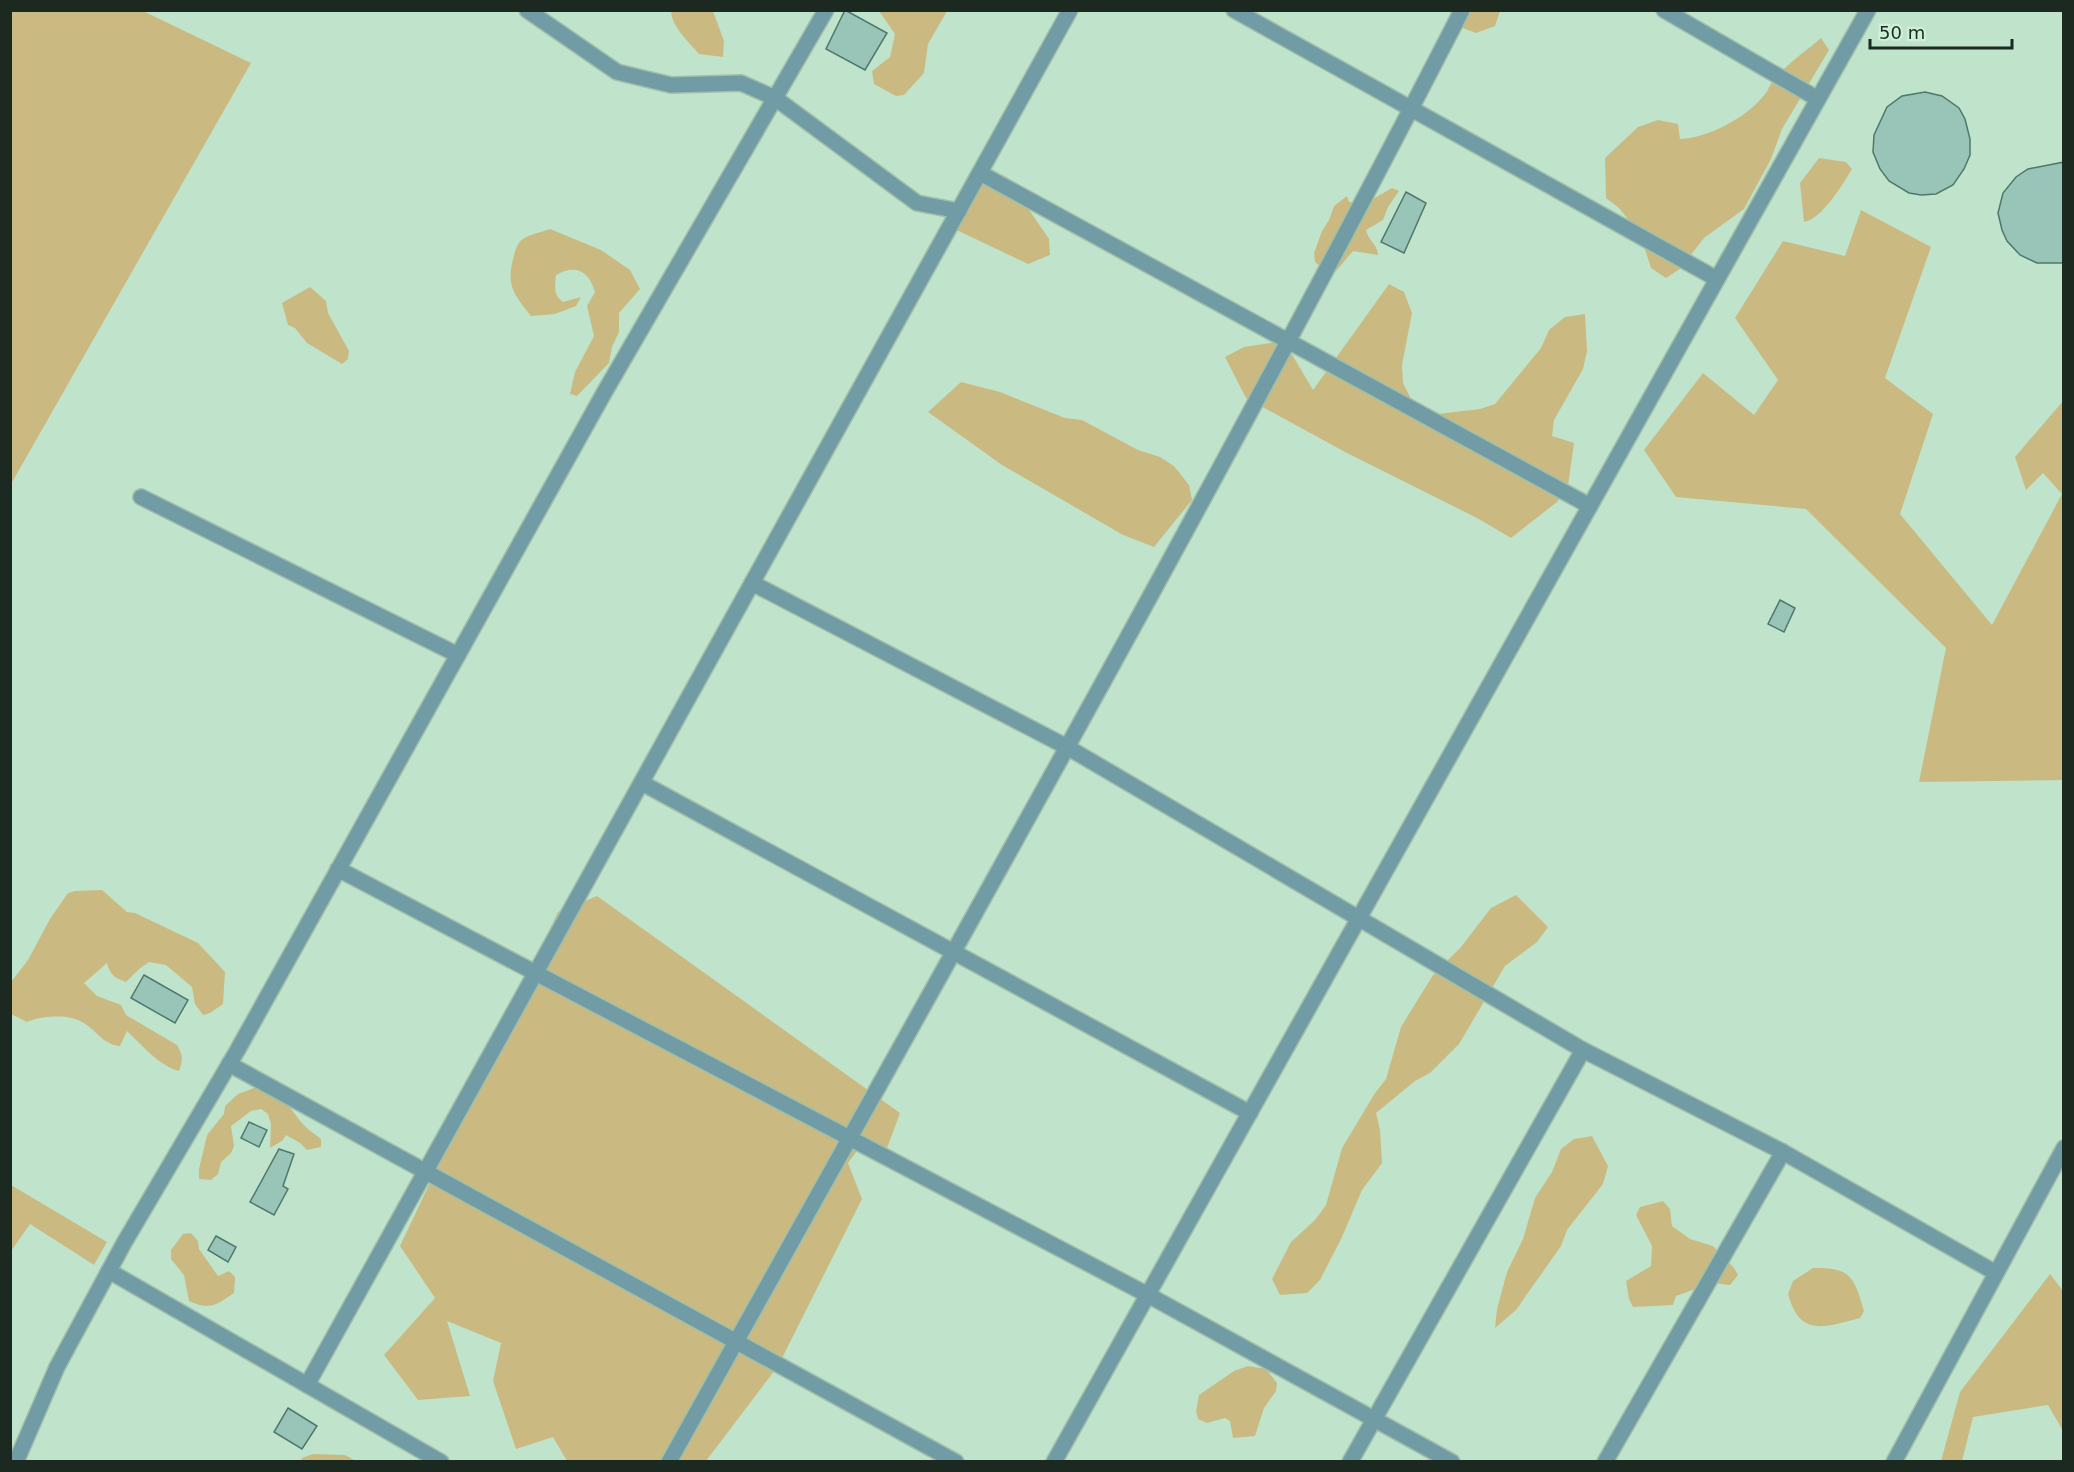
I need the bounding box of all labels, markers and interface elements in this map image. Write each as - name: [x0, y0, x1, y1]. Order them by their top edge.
- scale bar: [1870, 12, 2012, 50]
- text: 50 m: [1879, 22, 1925, 43]

